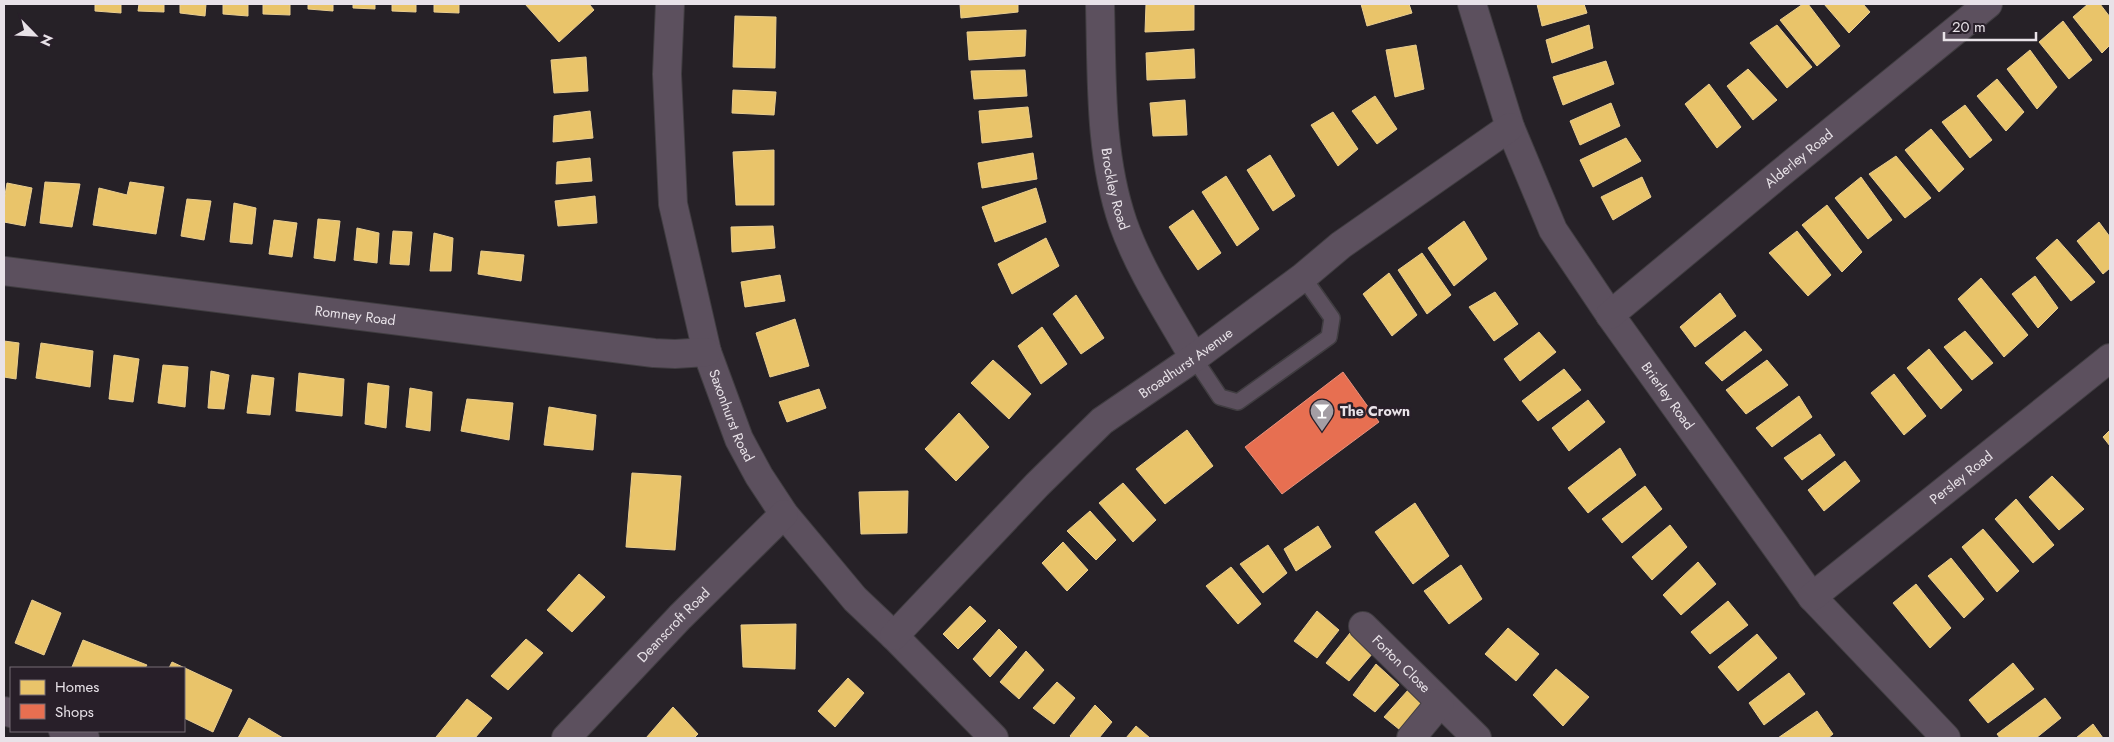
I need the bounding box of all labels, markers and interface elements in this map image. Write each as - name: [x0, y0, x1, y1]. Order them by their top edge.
- north arrow: [10, 10, 60, 60]
- scale bar: [1944, 10, 2036, 42]
- text: 20 m: [1952, 16, 1986, 38]
- text: N: [35, 31, 58, 49]
- street label: Alderley Road: [1760, 124, 1837, 193]
- street label: Brockley Road: [1096, 147, 1135, 233]
- street label: Romney Road: [314, 300, 397, 330]
- street label: Broadhurst Avenue: [1134, 323, 1237, 403]
- street label: Brierley Road: [1637, 358, 1699, 434]
- street label: Saxonhurst Road: [704, 366, 759, 465]
- bar icon: The Crown: [1309, 398, 1335, 432]
- place label: The Crown: [1340, 401, 1410, 421]
- street label: Persley Road: [1925, 446, 1997, 509]
- street label: Deanscroft Road: [632, 583, 714, 667]
- street label: Forton Close: [1368, 630, 1435, 697]
- legend: [10, 667, 185, 732]
- text: Homes: [55, 676, 99, 698]
- text: Shops: [55, 701, 94, 723]

